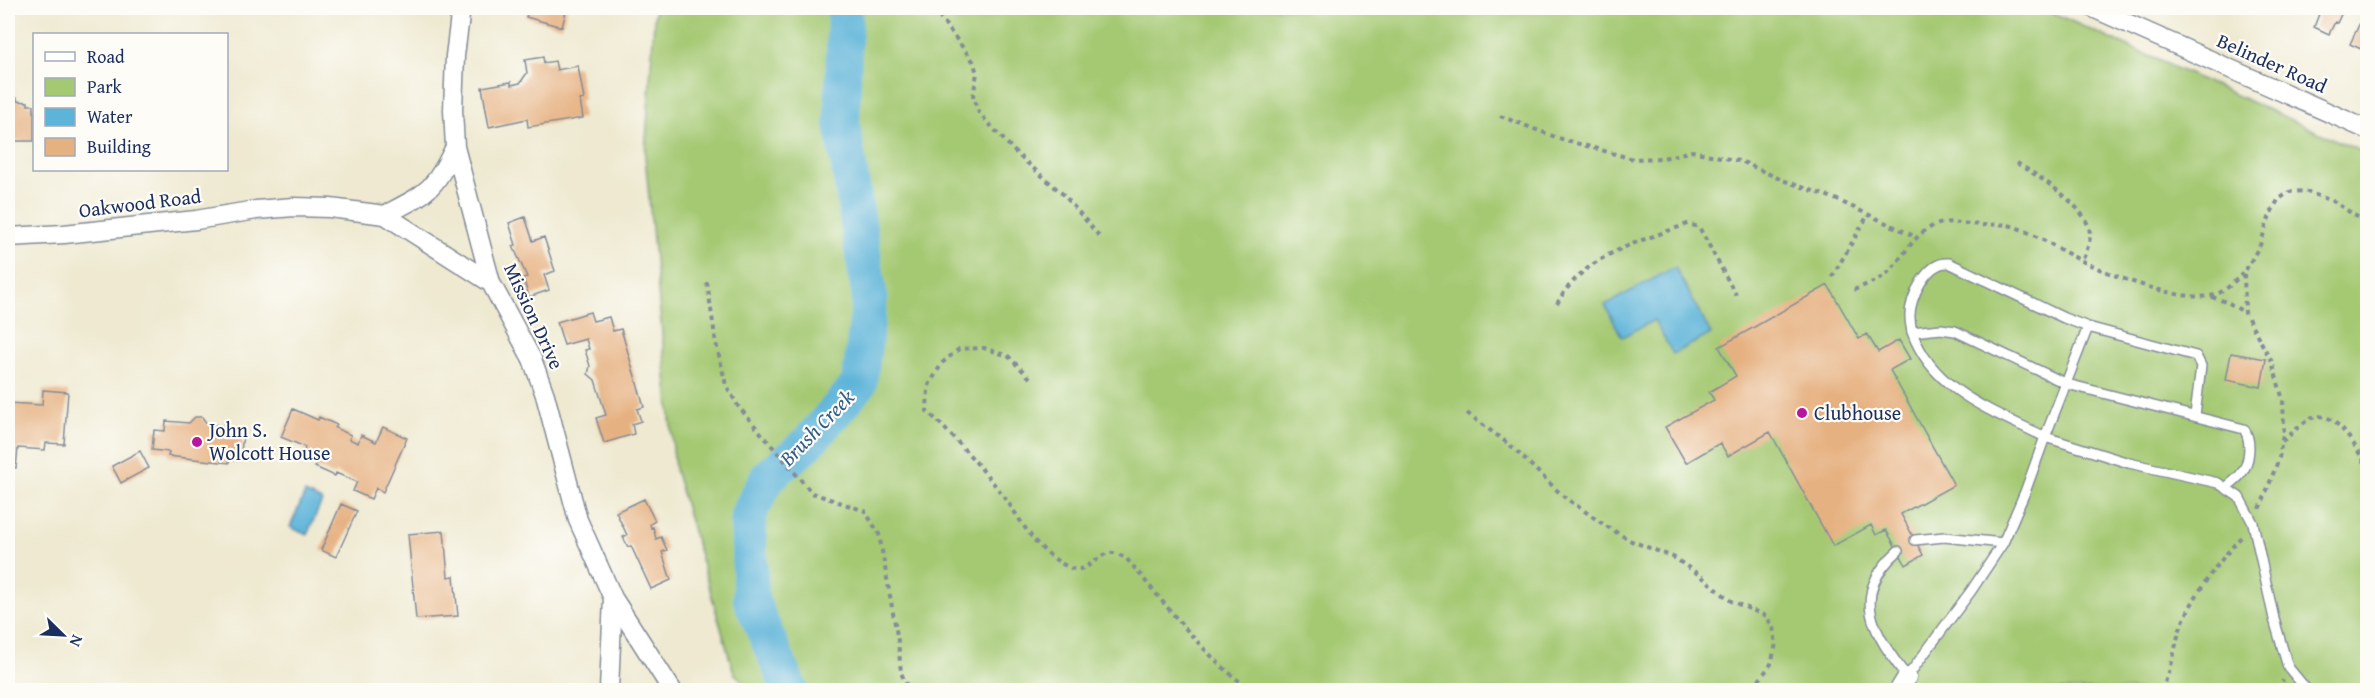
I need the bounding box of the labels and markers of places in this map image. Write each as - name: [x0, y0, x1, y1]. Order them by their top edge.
- place label: Clubhouse: [1814, 398, 1901, 427]
- marker: Clubhouse: [1795, 406, 1809, 420]
- place label: John S. Wolcott House: [206, 415, 330, 467]
- marker: John S. Wolcott House: [190, 435, 204, 449]

